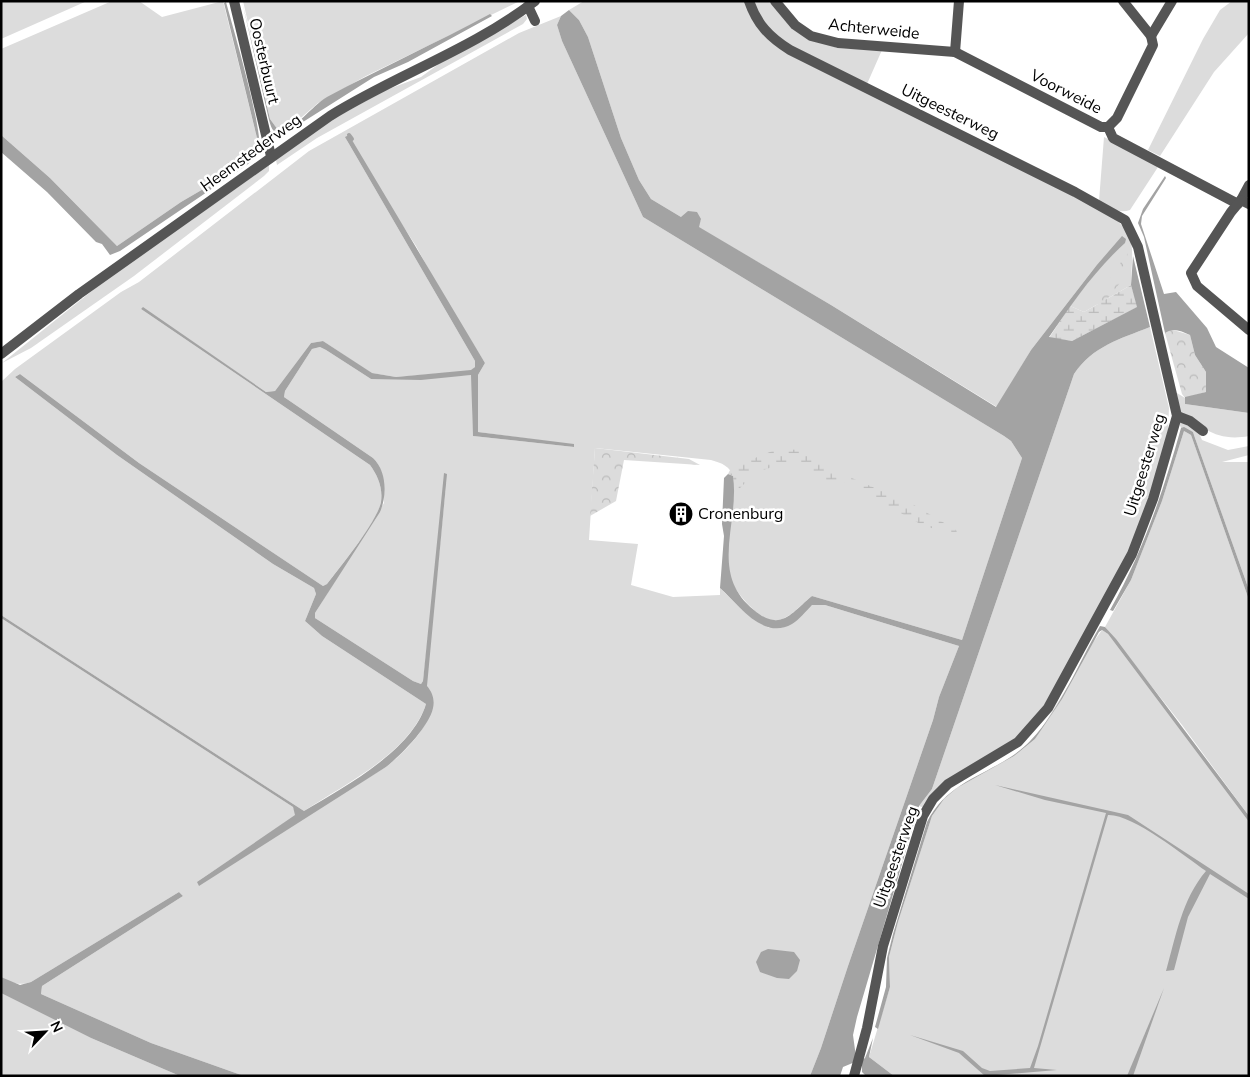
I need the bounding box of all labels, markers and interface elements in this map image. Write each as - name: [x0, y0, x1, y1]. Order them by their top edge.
- street label: Achterweide: [827, 13, 921, 45]
- street label: Oosterbuurt: [243, 16, 285, 107]
- street label: Voorweide: [1026, 64, 1106, 119]
- street label: Uitgeesterweg: [897, 79, 1003, 145]
- street label: Heemstederweg: [196, 109, 306, 197]
- street label: Uitgeesterweg: [1119, 411, 1171, 519]
- building icon: Cronenburg: [668, 501, 694, 527]
- place label: Cronenburg: [698, 503, 783, 525]
- street label: Uitgeesterweg: [868, 803, 924, 911]
- north arrow: [20, 1007, 70, 1057]
- text: N: [46, 1018, 67, 1035]

